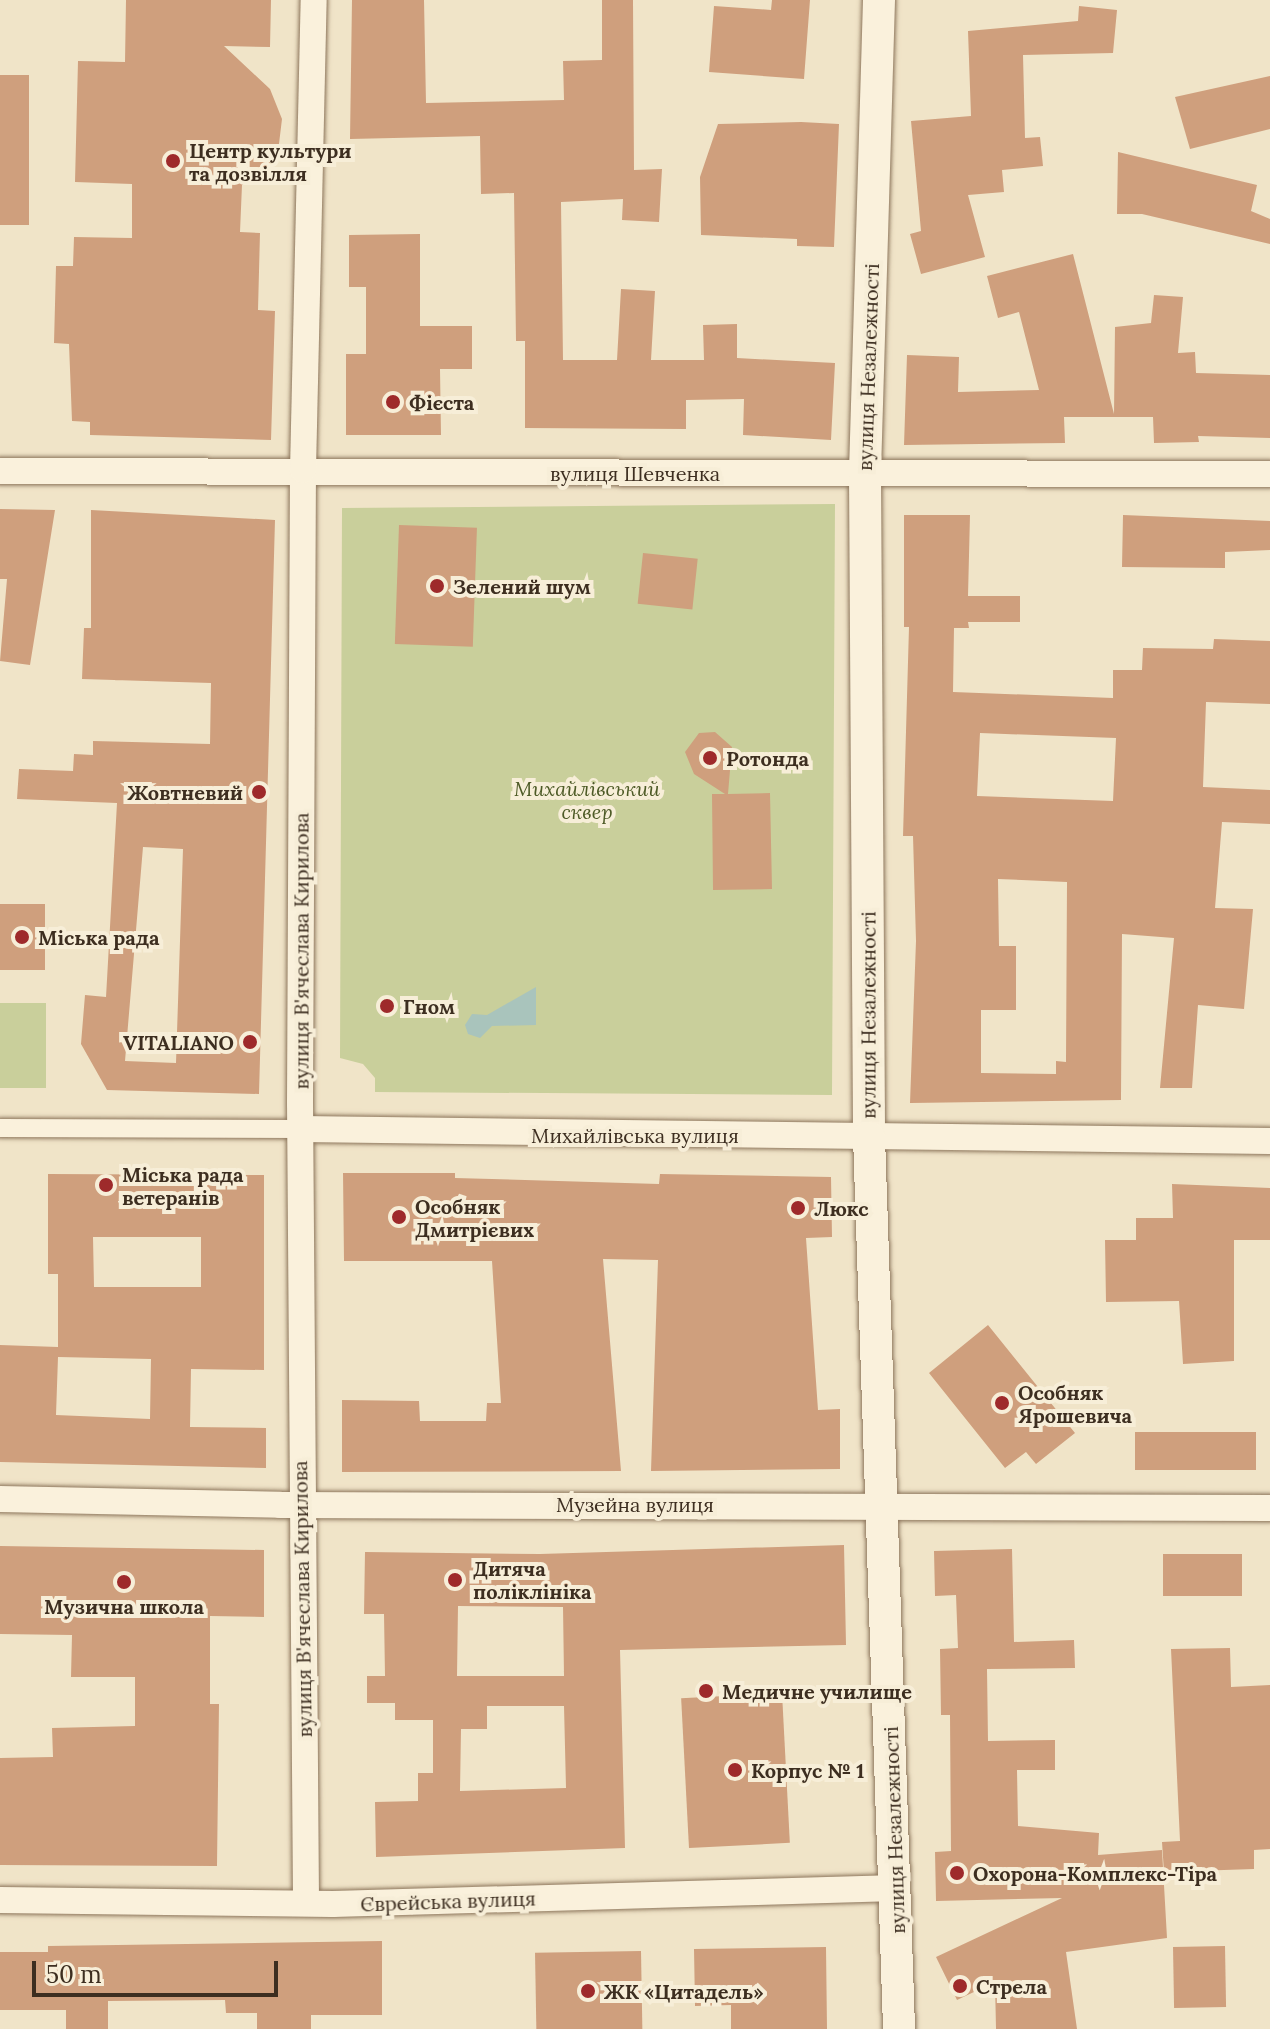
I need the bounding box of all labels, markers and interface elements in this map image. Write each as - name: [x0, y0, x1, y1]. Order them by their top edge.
- place label: Центр культури та дозвілля: [189, 138, 351, 185]
- marker: Центр культури та дозвілля: [164, 152, 182, 170]
- street label: вулиця Незалежності: [852, 263, 884, 471]
- place label: Фієста: [409, 390, 474, 414]
- marker: Фієста: [384, 393, 402, 411]
- street label: вулиця Шевченка: [550, 461, 720, 485]
- place label: Зелений шум: [453, 574, 591, 598]
- marker: Зелений шум: [428, 577, 446, 595]
- place label: Ротонда: [726, 746, 809, 770]
- marker: Ротонда: [701, 749, 719, 767]
- park label: Михайлівський сквер: [514, 776, 660, 823]
- place label: Жовтневий: [127, 780, 243, 804]
- marker: Жовтневий: [250, 783, 268, 801]
- street label: вулиця В'ячеслава Кирилова: [289, 813, 313, 1089]
- street label: вулиця Незалежності: [856, 911, 880, 1119]
- place label: Міська рада: [38, 925, 160, 949]
- marker: Міська рада: [13, 928, 31, 946]
- place label: Гном: [403, 994, 455, 1018]
- marker: Гном: [378, 997, 396, 1015]
- place label: VITALIANO: [123, 1030, 234, 1054]
- marker: VITALIANO: [241, 1033, 259, 1051]
- street label: Михайлівська вулиця: [531, 1123, 739, 1147]
- place label: Міська рада ветеранів: [122, 1162, 244, 1209]
- marker: Міська рада ветеранів: [97, 1176, 115, 1194]
- place label: Особняк Дмитрієвих: [415, 1194, 534, 1241]
- place label: Люкс: [814, 1196, 869, 1220]
- marker: Люкс: [789, 1199, 807, 1217]
- marker: Особняк Дмитрієвих: [390, 1208, 408, 1226]
- place label: Особняк Ярошевича: [1018, 1380, 1132, 1427]
- marker: Особняк Ярошевича: [993, 1394, 1011, 1412]
- street label: вулиця В'ячеслава Кирилова: [288, 1460, 316, 1738]
- street label: Музейна вулиця: [556, 1492, 714, 1516]
- place label: Дитяча поліклініка: [473, 1556, 591, 1603]
- marker: Дитяча поліклініка: [444, 1569, 466, 1591]
- marker: Музична школа: [115, 1573, 133, 1591]
- place label: Музична школа: [44, 1594, 204, 1618]
- place label: Медичне училище: [722, 1679, 912, 1703]
- marker: Медичне училище: [697, 1682, 715, 1700]
- street label: вулиця Незалежності: [878, 1726, 910, 1934]
- place label: Корпус № 1: [751, 1758, 864, 1782]
- marker: Корпус № 1: [726, 1761, 744, 1779]
- place label: Охорона-Комплекс-Тіра: [973, 1861, 1217, 1885]
- marker: Охорона-Комплекс-Тіра: [948, 1864, 966, 1882]
- street label: Єврейська вулиця: [360, 1886, 536, 1916]
- scale bar: [36, 1945, 282, 1995]
- text: 50 m: [46, 1959, 102, 1990]
- place label: Стрела: [976, 1974, 1047, 1998]
- marker: Стрела: [951, 1977, 969, 1995]
- place label: ЖК «Цитадель»: [604, 1979, 763, 2003]
- marker: ЖК «Цитадель»: [579, 1982, 597, 2000]

